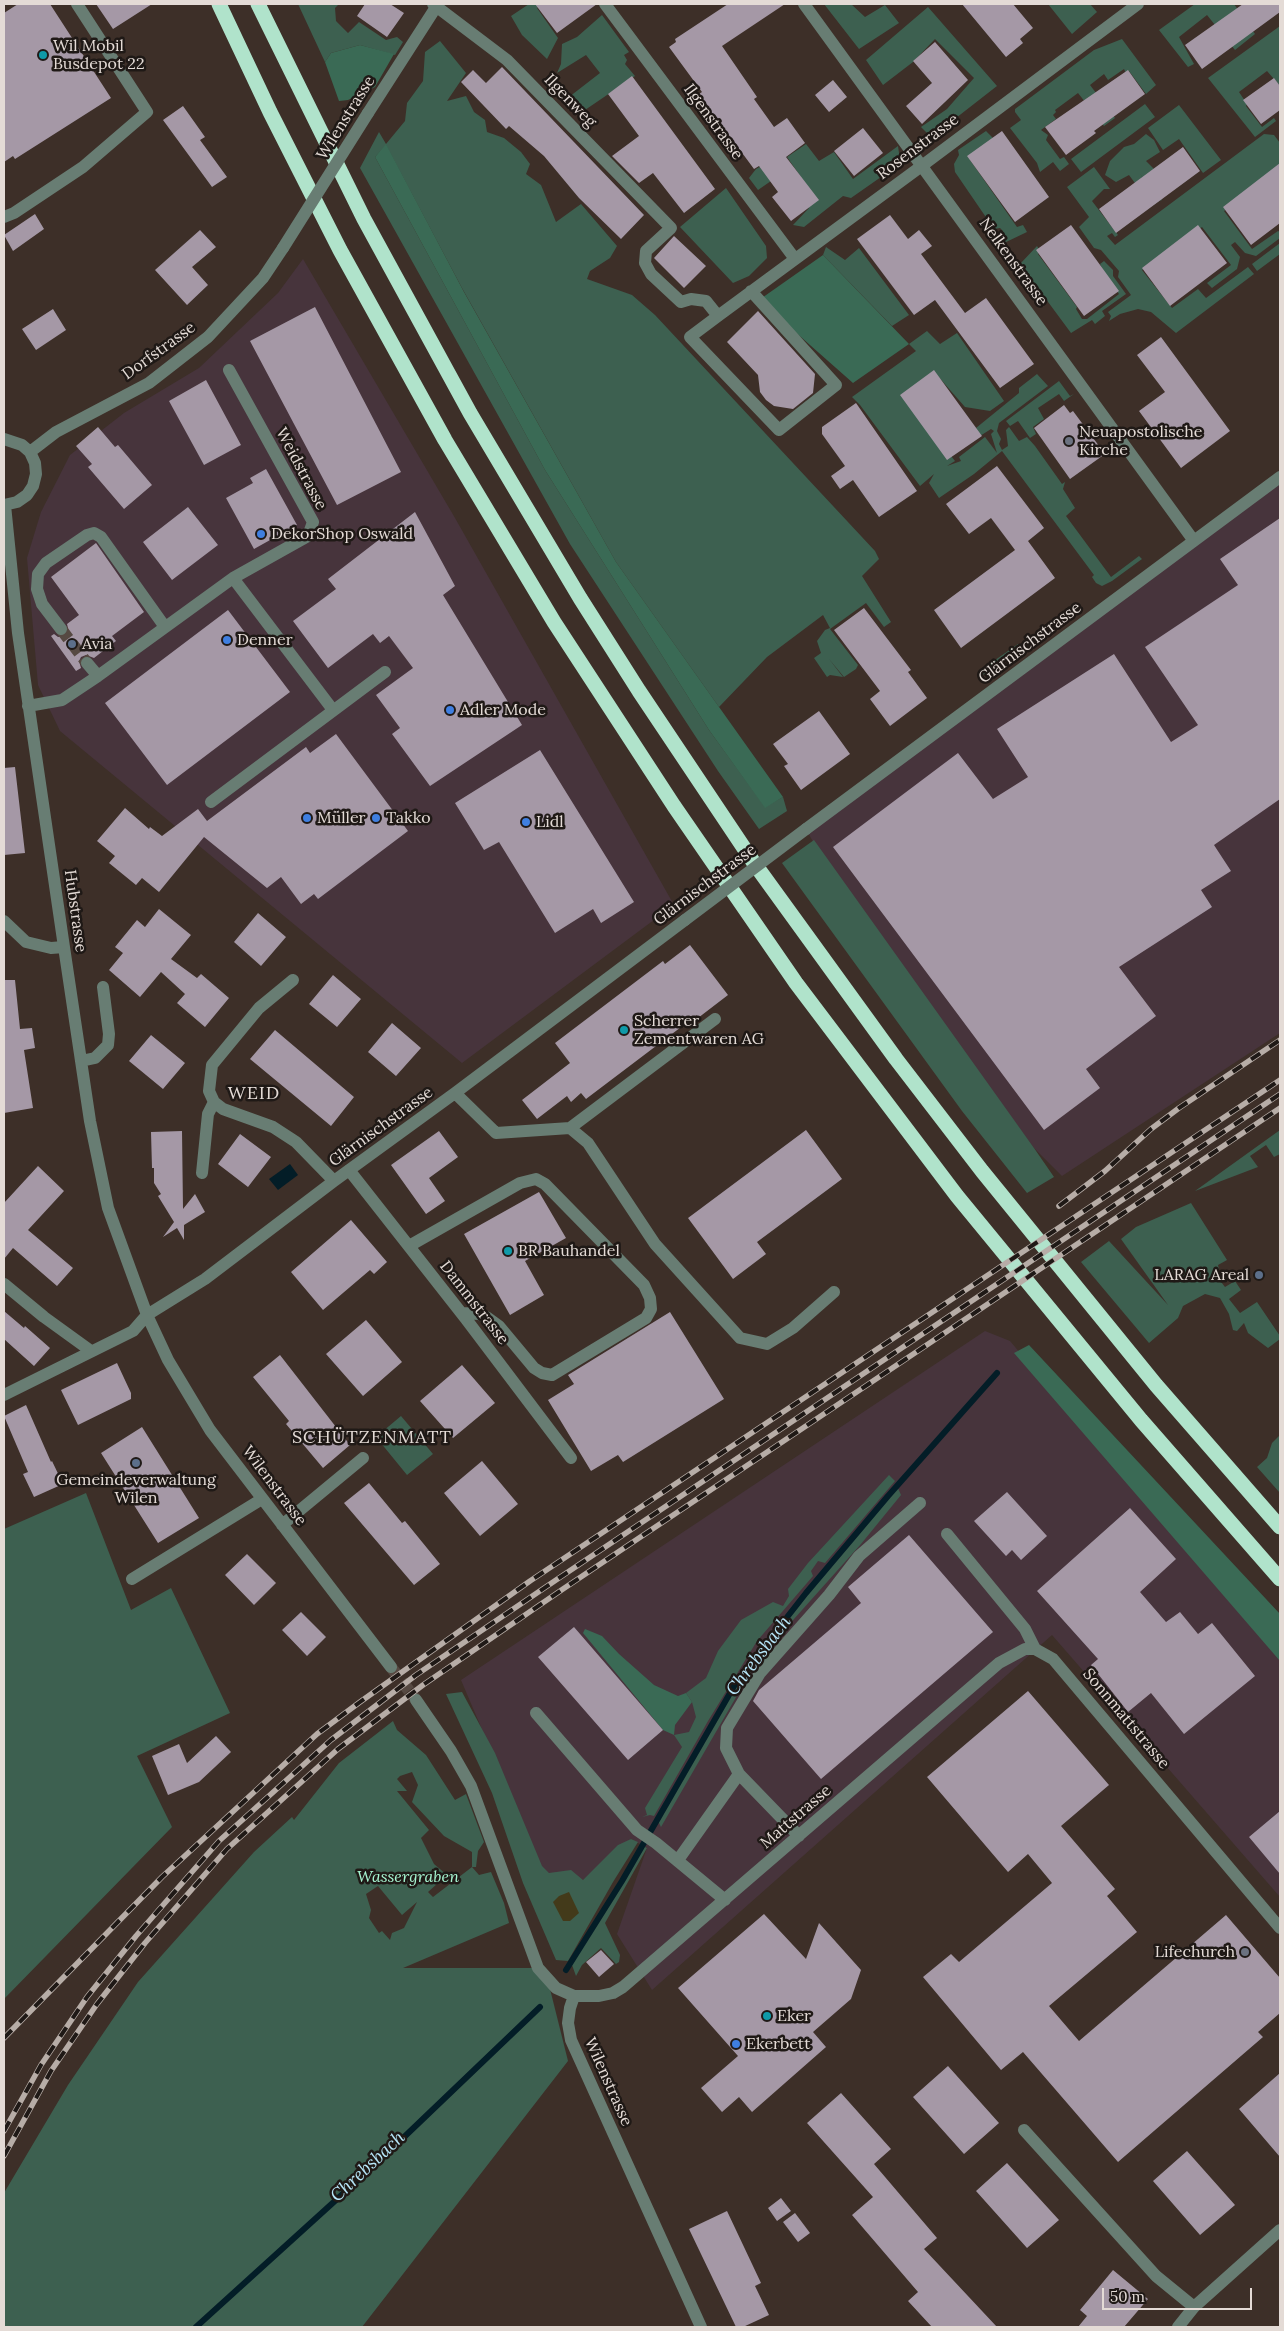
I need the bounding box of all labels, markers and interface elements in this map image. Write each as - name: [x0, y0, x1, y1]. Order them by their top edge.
- place label: Wil Mobil Busdepot 22: [53, 36, 145, 74]
- marker: Wil Mobil Busdepot 22: [37, 49, 49, 61]
- street label: Ilgenweg: [540, 70, 600, 132]
- street label: Wilenstrasse: [313, 73, 379, 163]
- street label: Ilgenstrasse: [679, 80, 747, 164]
- street label: Rosenstrasse: [873, 110, 963, 184]
- street label: Nelkenstrasse: [975, 214, 1051, 310]
- street label: Dorfstrasse: [119, 318, 199, 384]
- place label: Neuapostolische Kirche: [1079, 422, 1202, 460]
- street label: Weidstrasse: [271, 425, 331, 513]
- marker: Neuapostolische Kirche: [1063, 435, 1075, 447]
- place label: DekorShop Oswald: [271, 524, 413, 544]
- marker: DekorShop Oswald: [255, 528, 267, 540]
- street label: Glärnischstrasse: [975, 598, 1085, 688]
- place label: Denner: [237, 630, 293, 650]
- place label: Avia: [82, 634, 113, 654]
- marker: Denner: [221, 634, 233, 646]
- marker: Avia: [66, 638, 78, 650]
- place label: Adler Mode: [460, 700, 546, 720]
- marker: Adler Mode: [444, 704, 456, 716]
- place label: Müller: [317, 808, 366, 828]
- place label: Takko: [386, 808, 431, 828]
- marker: Müller: [301, 812, 313, 824]
- marker: Takko: [370, 812, 382, 824]
- place label: Lidl: [536, 812, 564, 832]
- marker: Lidl: [520, 816, 532, 828]
- street label: Glärnischstrasse: [650, 840, 760, 930]
- street label: Hubstrasse: [60, 868, 90, 954]
- place label: Scherrer Zementwaren AG: [634, 1011, 764, 1049]
- marker: Scherrer Zementwaren AG: [618, 1024, 630, 1036]
- district label: WEID: [227, 1083, 281, 1105]
- street label: Glärnischstrasse: [325, 1083, 437, 1171]
- place label: BR Bauhandel: [518, 1241, 620, 1261]
- marker: BR Bauhandel: [502, 1245, 514, 1257]
- street label: Dammstrasse: [435, 1257, 513, 1349]
- place label: LARAG Areal: [1154, 1265, 1249, 1285]
- marker: LARAG Areal: [1253, 1269, 1265, 1281]
- district label: SCHÜTZENMATT: [290, 1427, 454, 1449]
- street label: Wilenstrasse: [238, 1442, 310, 1530]
- marker: Gemeindeverwaltung Wilen: [130, 1457, 142, 1469]
- place label: Gemeindeverwaltung Wilen: [56, 1470, 216, 1508]
- water label: Chrebsbach: [722, 1612, 796, 1700]
- street label: Sonnmattstrasse: [1078, 1665, 1174, 1773]
- street label: Mattstrasse: [757, 1781, 835, 1853]
- park label: Wassergraben: [357, 1867, 459, 1887]
- place label: Lifechurch: [1155, 1942, 1235, 1962]
- marker: Lifechurch: [1239, 1946, 1251, 1958]
- place label: Eker: [777, 2006, 811, 2026]
- marker: Eker: [761, 2010, 773, 2022]
- place label: Ekerbett: [746, 2034, 810, 2054]
- street label: Wilenstrasse: [580, 2035, 636, 2129]
- marker: Ekerbett: [730, 2038, 742, 2050]
- water label: Chrebsbach: [326, 2127, 410, 2207]
- scale bar: [1104, 2278, 1254, 2310]
- text: 50 m: [1110, 2287, 1145, 2306]

